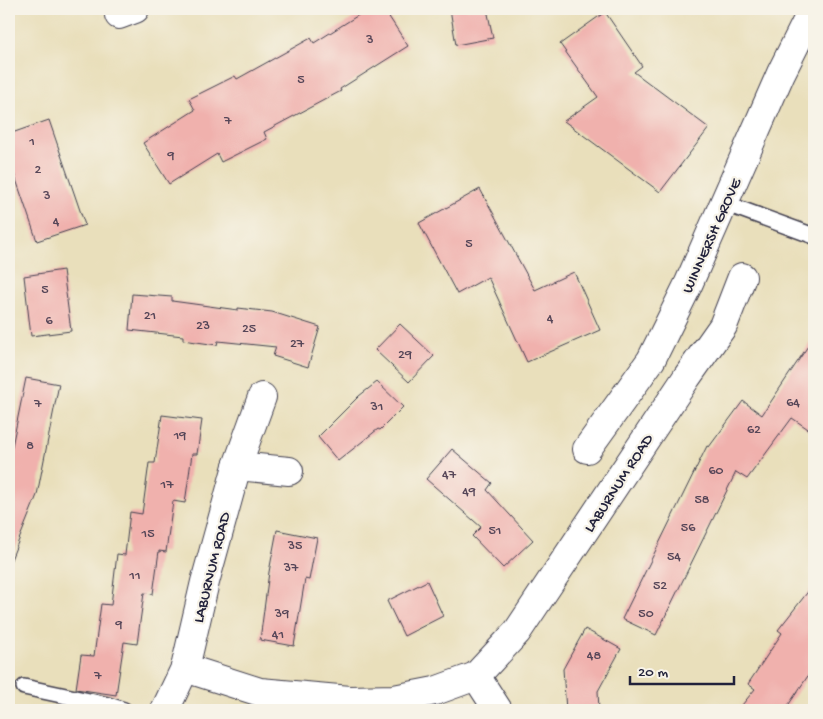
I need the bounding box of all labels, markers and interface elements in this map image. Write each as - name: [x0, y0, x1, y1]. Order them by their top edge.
- house number: 3: [365, 32, 374, 49]
- house number: 5: [297, 72, 305, 89]
- house number: 7: [223, 113, 232, 130]
- house number: 1: [28, 134, 35, 151]
- house number: 9: [166, 148, 175, 165]
- house number: 2: [35, 162, 42, 179]
- street label: WINNERSH GROVE: [679, 175, 748, 297]
- house number: 3: [42, 188, 51, 205]
- house number: 4: [53, 214, 60, 231]
- house number: 5: [465, 236, 473, 253]
- house number: 5: [41, 282, 49, 299]
- house number: 21: [144, 308, 156, 325]
- house number: 4: [547, 311, 554, 328]
- house number: 6: [45, 313, 53, 330]
- house number: 23: [196, 318, 210, 335]
- house number: 25: [242, 321, 256, 338]
- house number: 27: [290, 336, 305, 353]
- house number: 29: [398, 347, 412, 364]
- house number: 64: [786, 395, 800, 412]
- house number: 7: [33, 396, 42, 413]
- house number: 31: [370, 399, 383, 416]
- house number: 62: [747, 422, 761, 439]
- house number: 19: [173, 428, 186, 445]
- street label: LABURNUM ROAD: [581, 431, 659, 537]
- house number: 8: [26, 438, 34, 455]
- house number: 60: [708, 463, 724, 480]
- house number: 47: [442, 467, 457, 484]
- house number: 17: [160, 477, 174, 494]
- house number: 49: [462, 484, 476, 501]
- house number: 58: [694, 492, 710, 509]
- street label: LABURNUM ROAD: [190, 510, 236, 625]
- house number: 56: [681, 520, 696, 537]
- house number: 51: [488, 523, 502, 540]
- house number: 15: [140, 526, 155, 543]
- house number: 35: [287, 538, 302, 555]
- house number: 54: [667, 549, 681, 566]
- house number: 37: [283, 560, 299, 577]
- house number: 11: [128, 568, 141, 585]
- house number: 52: [653, 578, 667, 595]
- house number: 39: [274, 606, 289, 623]
- house number: 50: [638, 606, 654, 623]
- house number: 9: [114, 617, 123, 634]
- house number: 41: [272, 627, 284, 644]
- house number: 48: [587, 648, 601, 665]
- scale bar: [630, 654, 734, 686]
- text: 20 m: [638, 664, 668, 682]
- house number: 7: [93, 668, 102, 685]

